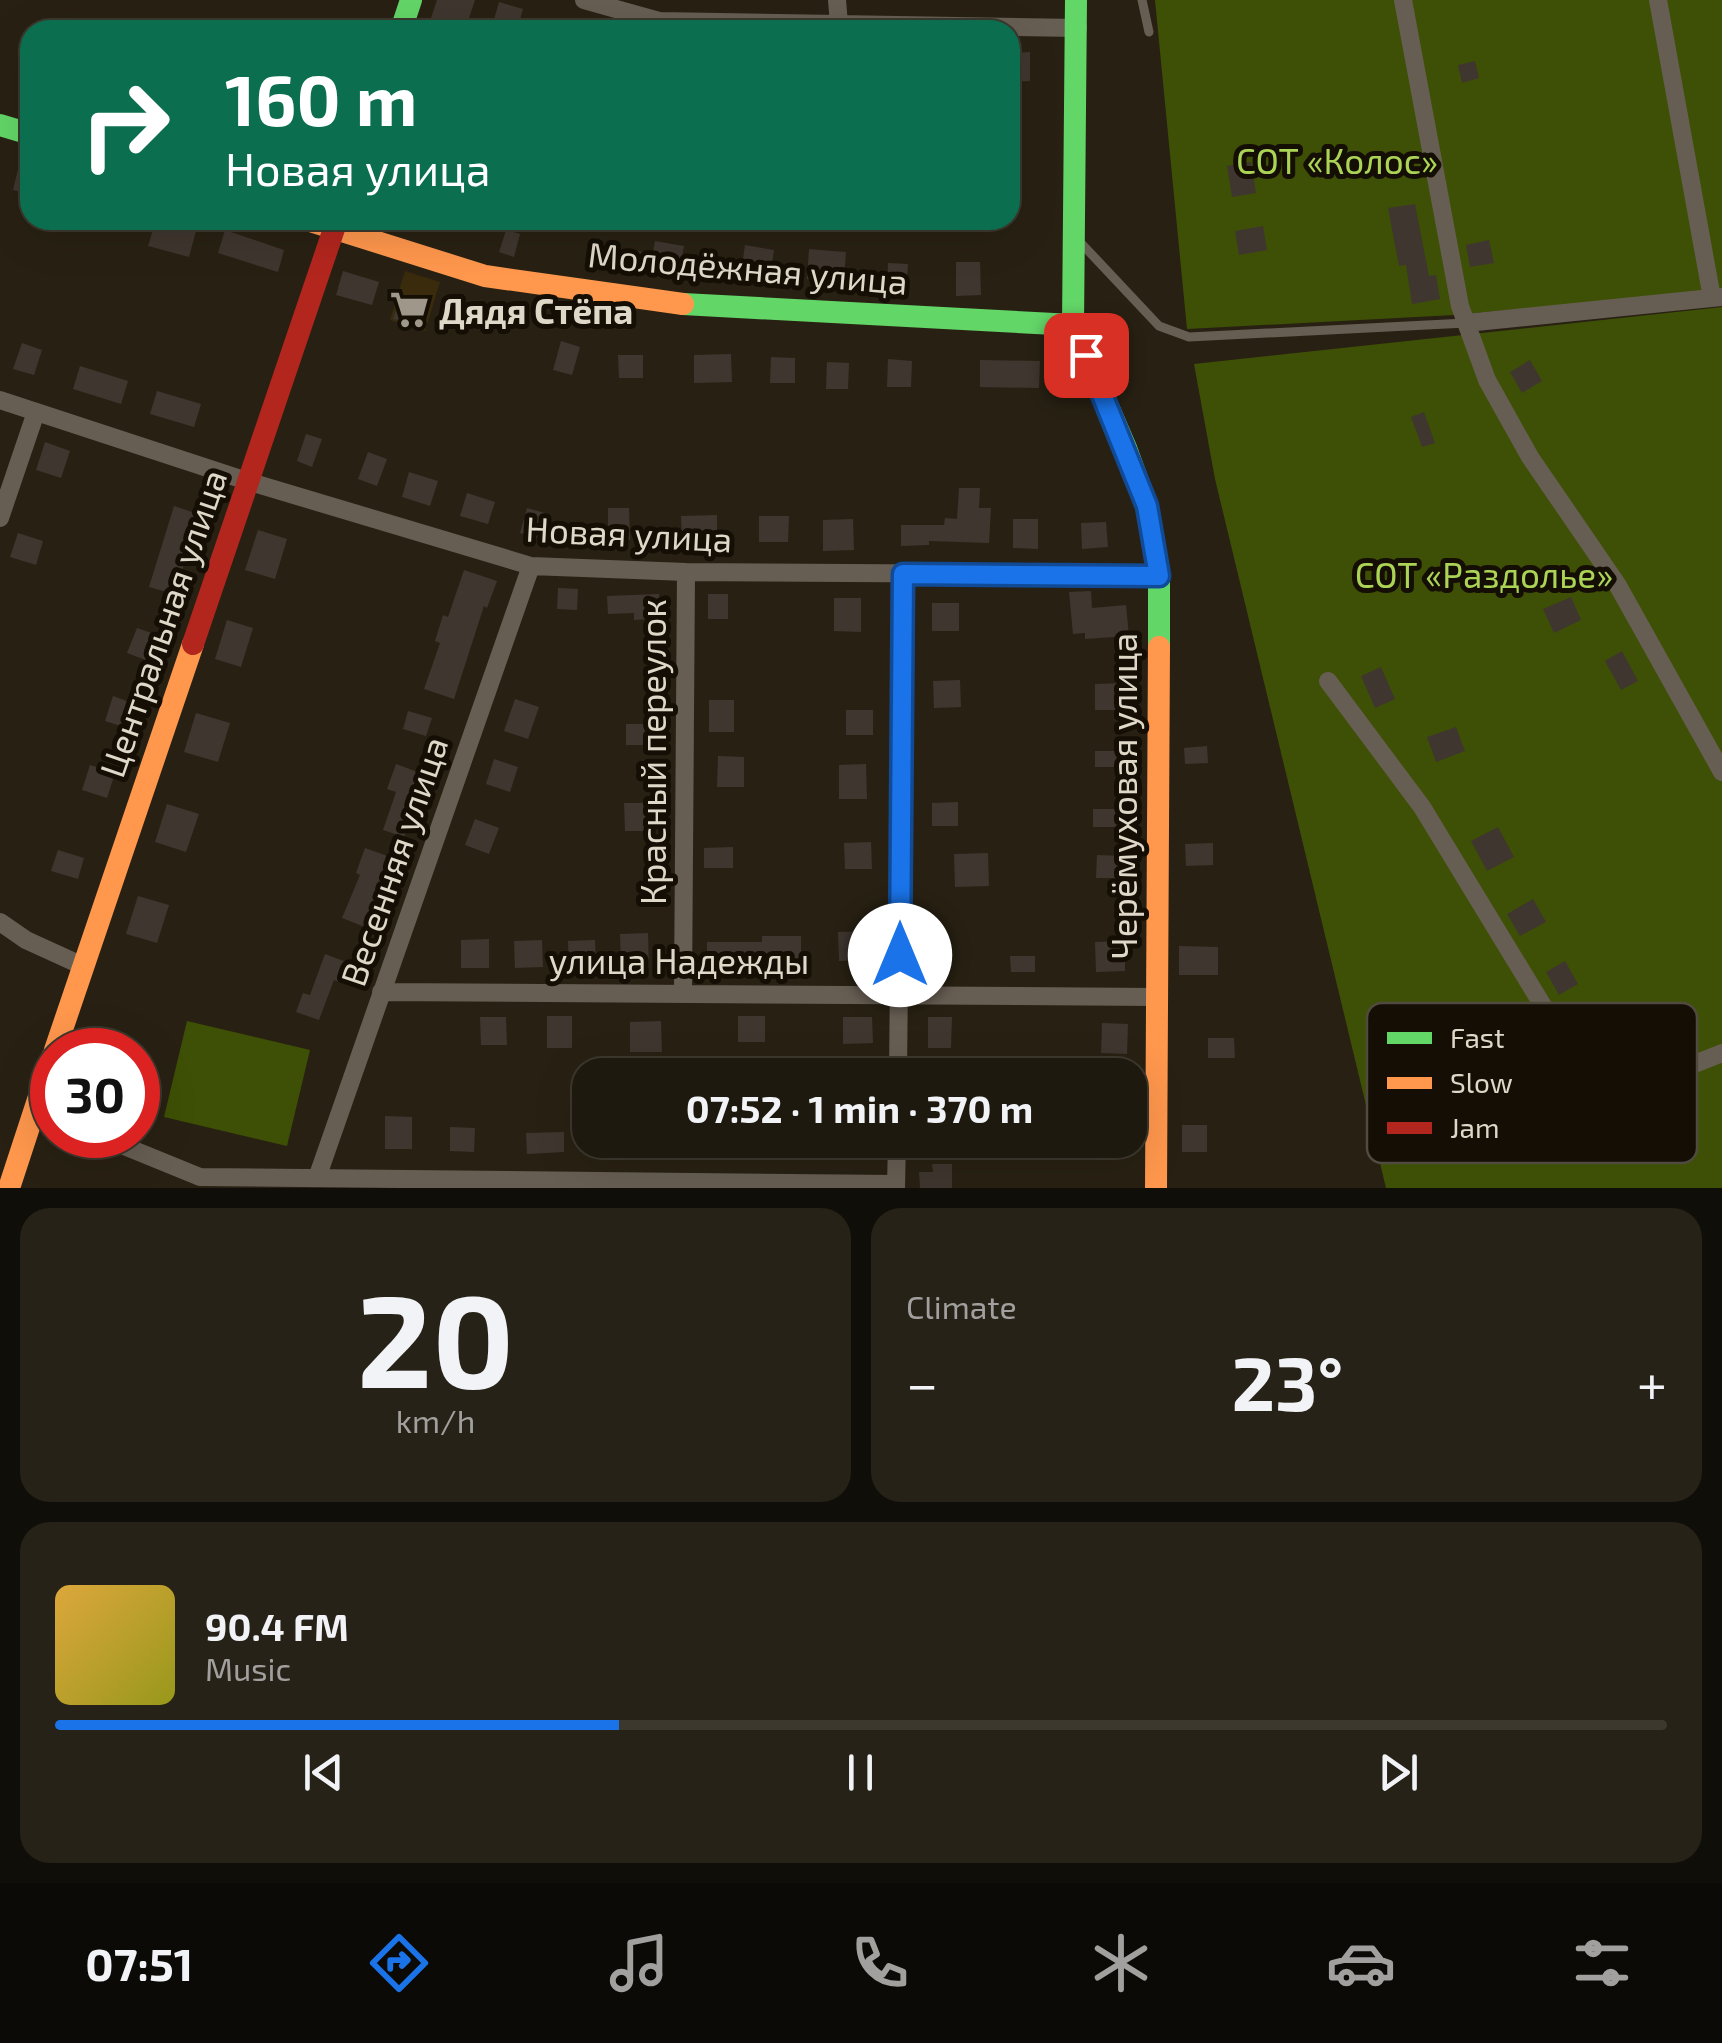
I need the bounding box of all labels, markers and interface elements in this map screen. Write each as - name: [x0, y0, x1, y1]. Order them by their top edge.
- text: 160 m: [225, 56, 418, 140]
- icon: right: [60, 60, 190, 190]
- park label: СОТ «Колос»: [1236, 139, 1438, 181]
- text: Новая улица: [225, 141, 491, 195]
- street label: Молодёжная улица: [586, 232, 909, 303]
- supermarket icon: Дядя Стёпа: [388, 289, 430, 331]
- place label: Дядя Стёпа: [439, 289, 633, 331]
- pin: [1044, 313, 1129, 398]
- icon: arrive: [1059, 328, 1114, 383]
- street label: Центральная улица: [90, 464, 235, 783]
- street label: Новая улица: [525, 507, 733, 560]
- park label: СОТ «Раздолье»: [1355, 553, 1613, 595]
- street label: Красный переулок: [631, 599, 674, 905]
- street label: Черёмуховая улица: [1102, 633, 1145, 959]
- street label: Весенняя улица: [331, 731, 456, 991]
- position arrow: [848, 903, 952, 1007]
- street label: улица Надежды: [549, 939, 809, 982]
- legend: [1367, 1003, 1697, 1163]
- text: Fast: [1450, 1020, 1505, 1054]
- speed limit sign: 30: [30, 1028, 160, 1158]
- text: Slow: [1450, 1065, 1513, 1099]
- text: 07:52 · 1 min · 370 m: [686, 1085, 1033, 1131]
- text: Jam: [1450, 1110, 1499, 1144]
- text: 20: [357, 1258, 514, 1414]
- text: Climate: [906, 1287, 1017, 1325]
- text: 23°: [1231, 1336, 1343, 1426]
- text: −: [906, 1349, 938, 1415]
- text: +: [1637, 1349, 1667, 1415]
- text: km/h: [396, 1401, 475, 1439]
- text: 90.4 FM: [205, 1603, 349, 1649]
- text: Music: [205, 1649, 291, 1687]
- icon: previous: [296, 1745, 351, 1800]
- icon: pause: [833, 1745, 888, 1800]
- icon: next: [1371, 1745, 1426, 1800]
- icon: directions: [364, 1928, 434, 1998]
- icon: music: [604, 1928, 674, 1998]
- icon: phone: [845, 1928, 915, 1998]
- icon: climate: [1086, 1928, 1156, 1998]
- icon: car: [1326, 1928, 1396, 1998]
- icon: filters: [1567, 1928, 1637, 1998]
- text: 07:51: [85, 1936, 193, 1990]

